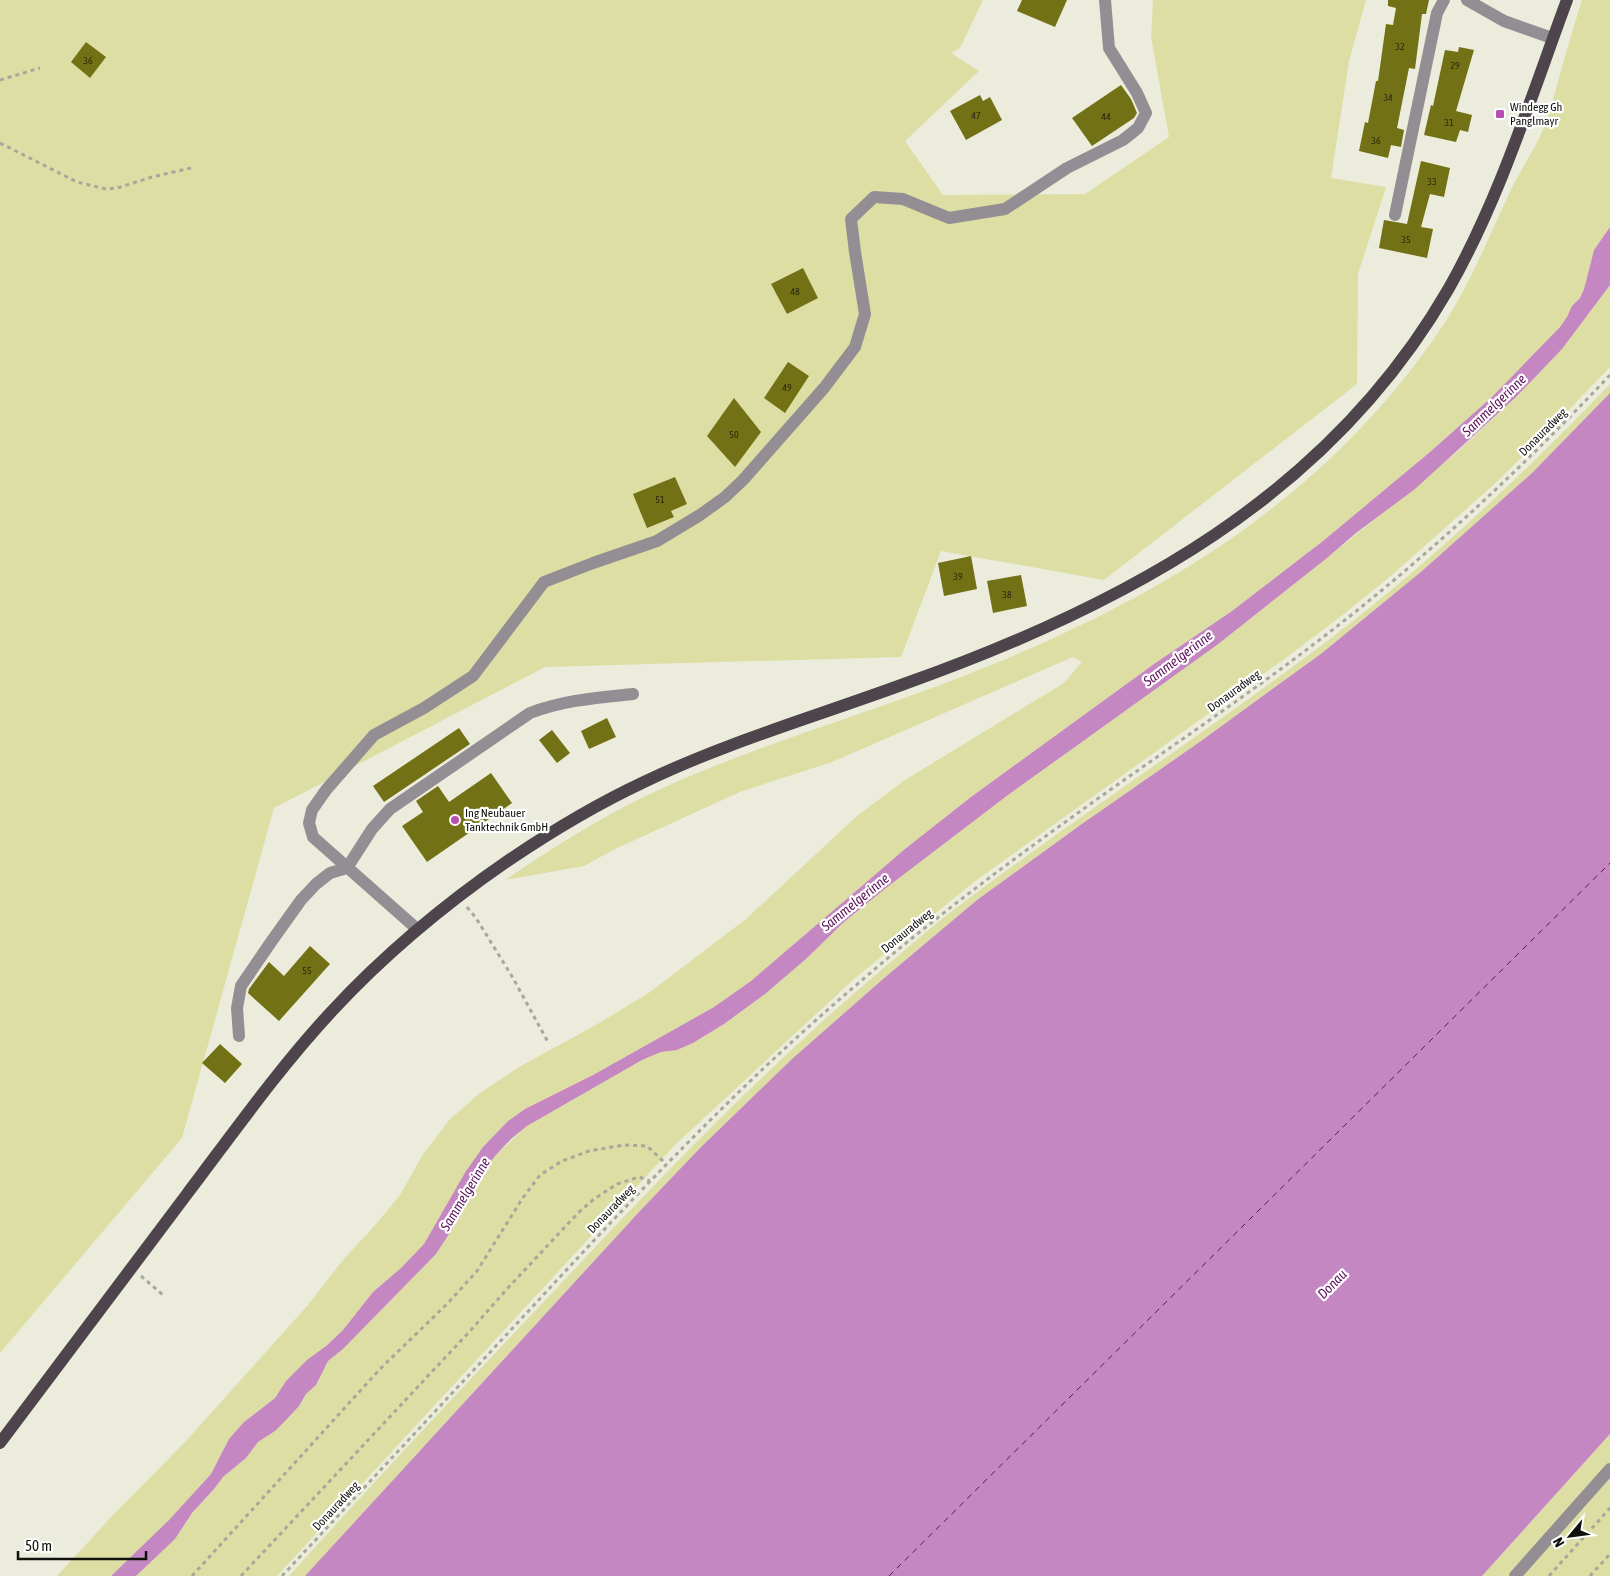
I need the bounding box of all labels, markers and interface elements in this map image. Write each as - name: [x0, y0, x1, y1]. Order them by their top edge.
- house number: 32: [1395, 41, 1405, 52]
- house number: 36: [83, 55, 93, 66]
- house number: 29: [1450, 60, 1460, 71]
- house number: 34: [1383, 92, 1393, 103]
- place label: Windegg Gh Panglmayr: [1510, 100, 1562, 128]
- marker: Windegg Gh Panglmayr: [1494, 108, 1506, 120]
- house number: 47: [971, 110, 981, 121]
- house number: 44: [1101, 111, 1111, 122]
- house number: 31: [1444, 117, 1454, 128]
- house number: 36: [1371, 135, 1381, 146]
- house number: 33: [1427, 176, 1437, 187]
- house number: 35: [1401, 234, 1411, 245]
- house number: 48: [790, 286, 800, 297]
- water label: Sammelgerinne: [1458, 371, 1529, 440]
- house number: 49: [782, 382, 792, 393]
- street label: Donauradweg: [1516, 405, 1570, 459]
- house number: 50: [729, 429, 739, 440]
- house number: 51: [655, 494, 665, 505]
- house number: 39: [953, 571, 963, 582]
- house number: 38: [1002, 589, 1012, 600]
- water label: Sammelgerinne: [1139, 627, 1216, 690]
- street label: Donauradweg: [1205, 667, 1264, 715]
- place label: Ing Neubauer Tanktechnik GmbH: [465, 806, 548, 834]
- marker: Ing Neubauer Tanktechnik GmbH: [449, 814, 461, 826]
- water label: Sammelgerinne: [817, 870, 892, 935]
- street label: Donauradweg: [879, 906, 936, 956]
- house number: 55: [302, 965, 312, 976]
- water label: Sammelgerinne: [436, 1155, 493, 1234]
- street label: Donauradweg: [585, 1181, 638, 1236]
- water label: Donau: [1314, 1266, 1350, 1302]
- street label: Donauradweg: [310, 1478, 363, 1533]
- north arrow: [1545, 1511, 1595, 1561]
- scale bar: [18, 1528, 145, 1560]
- text: N: [1550, 1535, 1568, 1550]
- text: 50 m: [25, 1537, 52, 1554]

